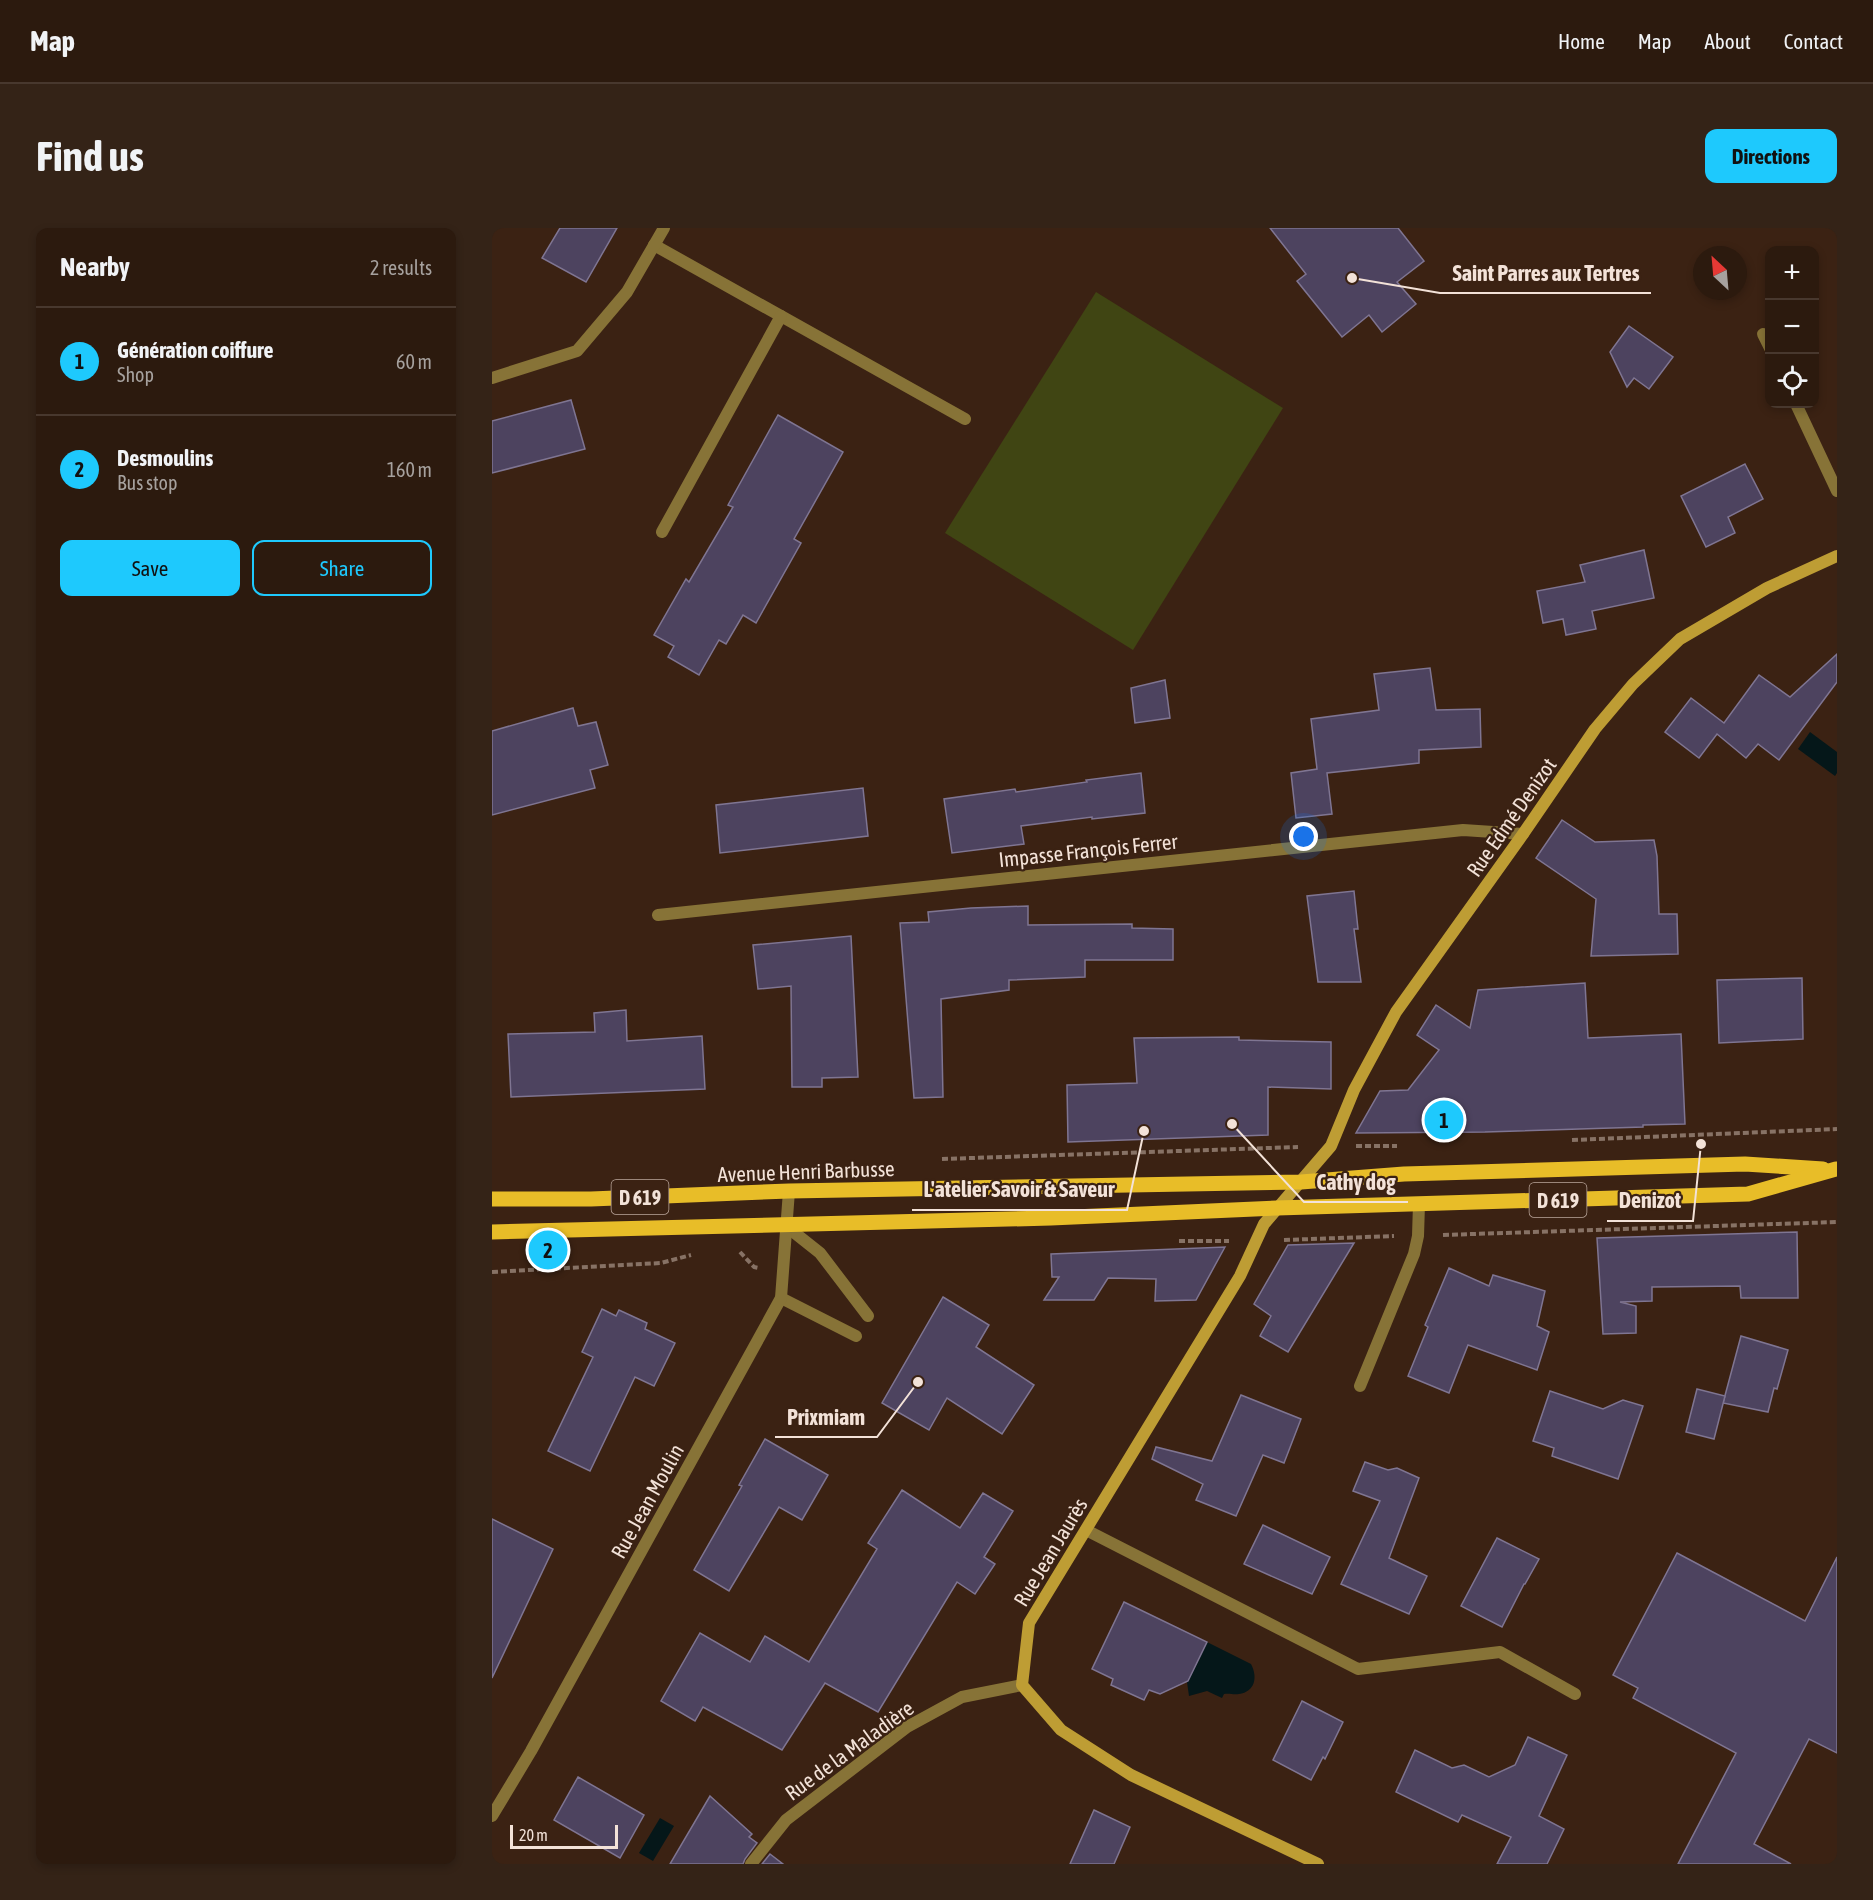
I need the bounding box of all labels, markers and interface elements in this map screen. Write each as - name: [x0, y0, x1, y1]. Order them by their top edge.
- text: Map: [30, 25, 75, 57]
- text: Home: [1558, 29, 1605, 53]
- text: Map: [1638, 29, 1672, 53]
- text: About: [1705, 29, 1751, 53]
- text: Contact: [1784, 29, 1843, 53]
- button: Directions: [1705, 129, 1837, 183]
- text: Find us: [36, 132, 144, 180]
- north arrow: [1693, 246, 1747, 300]
- map controls: [1765, 246, 1819, 408]
- button: +: [1765, 246, 1819, 300]
- text: Nearby: [60, 252, 130, 282]
- callout: Saint Parres aux Tertres: [1440, 253, 1651, 293]
- text: 2 results: [370, 256, 432, 279]
- text: Saint Parres aux Tertres: [1453, 260, 1640, 286]
- button: −: [1765, 300, 1819, 354]
- text: Génération coiffure: [117, 337, 274, 363]
- text: 1: [75, 350, 84, 373]
- text: 60 m: [396, 350, 432, 373]
- button: locate: [1765, 354, 1819, 408]
- text: Shop: [117, 363, 154, 386]
- text: Desmoulins: [117, 445, 213, 471]
- text: 2: [75, 458, 84, 481]
- text: 160 m: [387, 458, 432, 481]
- text: Bus stop: [117, 471, 177, 494]
- button: Save: [60, 540, 240, 596]
- button: Share: [252, 540, 432, 596]
- street label: Rue Edmé Denizot: [1461, 753, 1561, 881]
- your location: [1289, 822, 1318, 851]
- street label: Impasse François Ferrer: [997, 829, 1179, 871]
- pin: 1: [1424, 1098, 1464, 1142]
- street label: Avenue Henri Barbusse: [717, 1156, 895, 1186]
- callout: Cathy dog: [1304, 1162, 1408, 1202]
- text: Cathy dog: [1316, 1169, 1396, 1195]
- callout: L'atelier Savoir & Saveur: [912, 1170, 1127, 1210]
- text: L'atelier Savoir & Saveur: [924, 1176, 1115, 1202]
- road number: D 619: [612, 1180, 668, 1214]
- callout: Denizot: [1607, 1181, 1693, 1221]
- road number: D 619: [1530, 1183, 1586, 1217]
- text: Denizot: [1619, 1187, 1682, 1213]
- pin: 2: [528, 1228, 568, 1272]
- callout: Prixmiam: [775, 1397, 877, 1437]
- text: Prixmiam: [787, 1404, 865, 1430]
- street label: Rue Jean Moulin: [606, 1440, 688, 1562]
- street label: Rue Jean Jaurès: [1008, 1494, 1092, 1610]
- street label: Rue de la Maladière: [780, 1695, 918, 1805]
- scale bar: [510, 1822, 618, 1850]
- text: 20 m: [519, 1826, 548, 1844]

